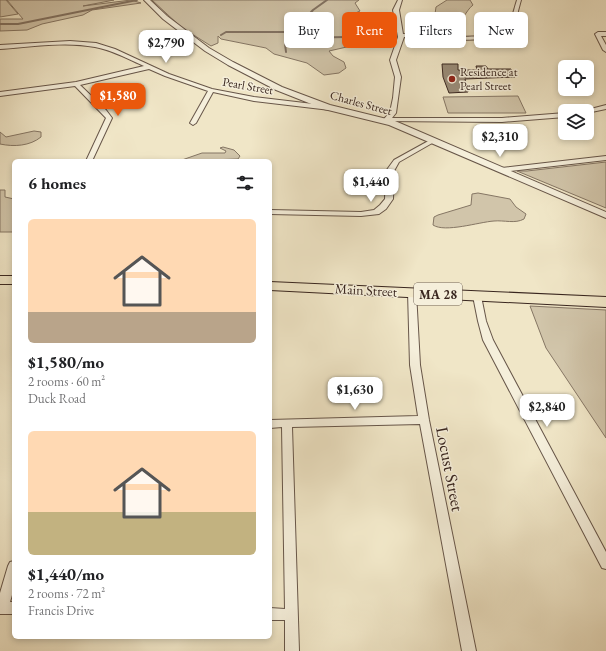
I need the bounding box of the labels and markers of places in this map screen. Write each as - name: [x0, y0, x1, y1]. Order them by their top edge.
- pin: $2,790: [133, 30, 199, 64]
- place label: Residence at Pearl Street: [460, 64, 518, 94]
- marker: Residence at Pearl Street: [447, 74, 457, 84]
- pin: $1,580: [85, 83, 151, 117]
- pin: $2,310: [467, 124, 533, 158]
- pin: $1,440: [338, 169, 404, 203]
- pin: $1,630: [322, 377, 388, 411]
- pin: $2,840: [514, 394, 580, 428]

